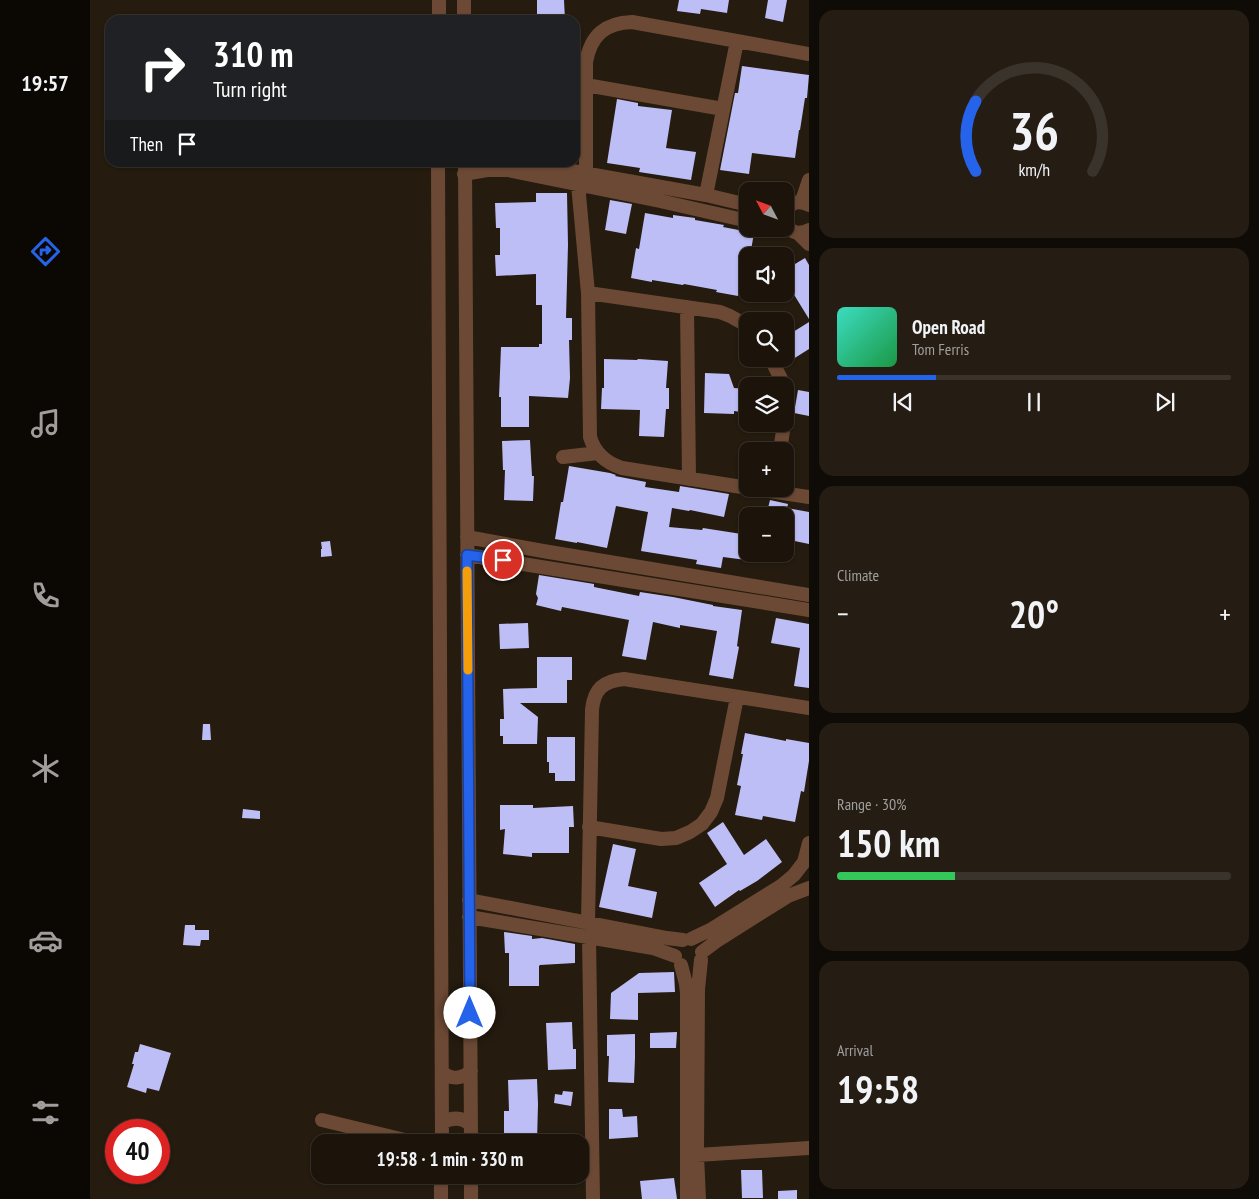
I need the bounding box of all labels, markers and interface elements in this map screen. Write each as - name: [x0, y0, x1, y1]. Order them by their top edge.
- text: 310 m: [213, 31, 294, 77]
- icon: right: [130, 35, 195, 100]
- text: 19:57: [21, 69, 69, 97]
- text: Turn right: [213, 75, 287, 103]
- text: 36: [1009, 97, 1059, 164]
- icon: arrive: [173, 130, 201, 158]
- text: Then: [130, 132, 163, 156]
- text: km/h: [1018, 158, 1050, 181]
- north arrow: [739, 182, 794, 238]
- map controls: [739, 182, 794, 562]
- icon: directions: [28, 234, 63, 269]
- button: sound: [739, 247, 794, 302]
- button: search: [739, 312, 794, 367]
- text: Open Road: [912, 315, 985, 339]
- text: Tom Ferris: [912, 339, 969, 359]
- button: layers: [739, 377, 794, 432]
- icon: previous: [889, 388, 917, 416]
- icon: pause: [1020, 388, 1048, 416]
- icon: next: [1151, 388, 1179, 416]
- icon: music: [28, 406, 63, 441]
- button: +: [739, 442, 794, 497]
- button: −: [739, 507, 794, 562]
- pin: [482, 539, 524, 581]
- icon: arrive: [489, 546, 517, 574]
- text: Climate: [837, 565, 879, 585]
- icon: phone: [28, 578, 63, 613]
- text: 20°: [1009, 589, 1059, 638]
- text: −: [837, 595, 849, 632]
- text: +: [1219, 595, 1231, 632]
- icon: climate: [28, 751, 63, 786]
- text: Range · 30%: [837, 794, 906, 814]
- text: 150 km: [837, 818, 940, 867]
- icon: car: [28, 923, 63, 958]
- position arrow: [443, 986, 495, 1038]
- text: Arrival: [837, 1040, 873, 1060]
- text: 19:58: [837, 1064, 919, 1113]
- icon: filters: [28, 1095, 63, 1130]
- speed limit sign: 40: [105, 1119, 170, 1184]
- text: 19:58 · 1 min · 330 m: [377, 1147, 523, 1171]

